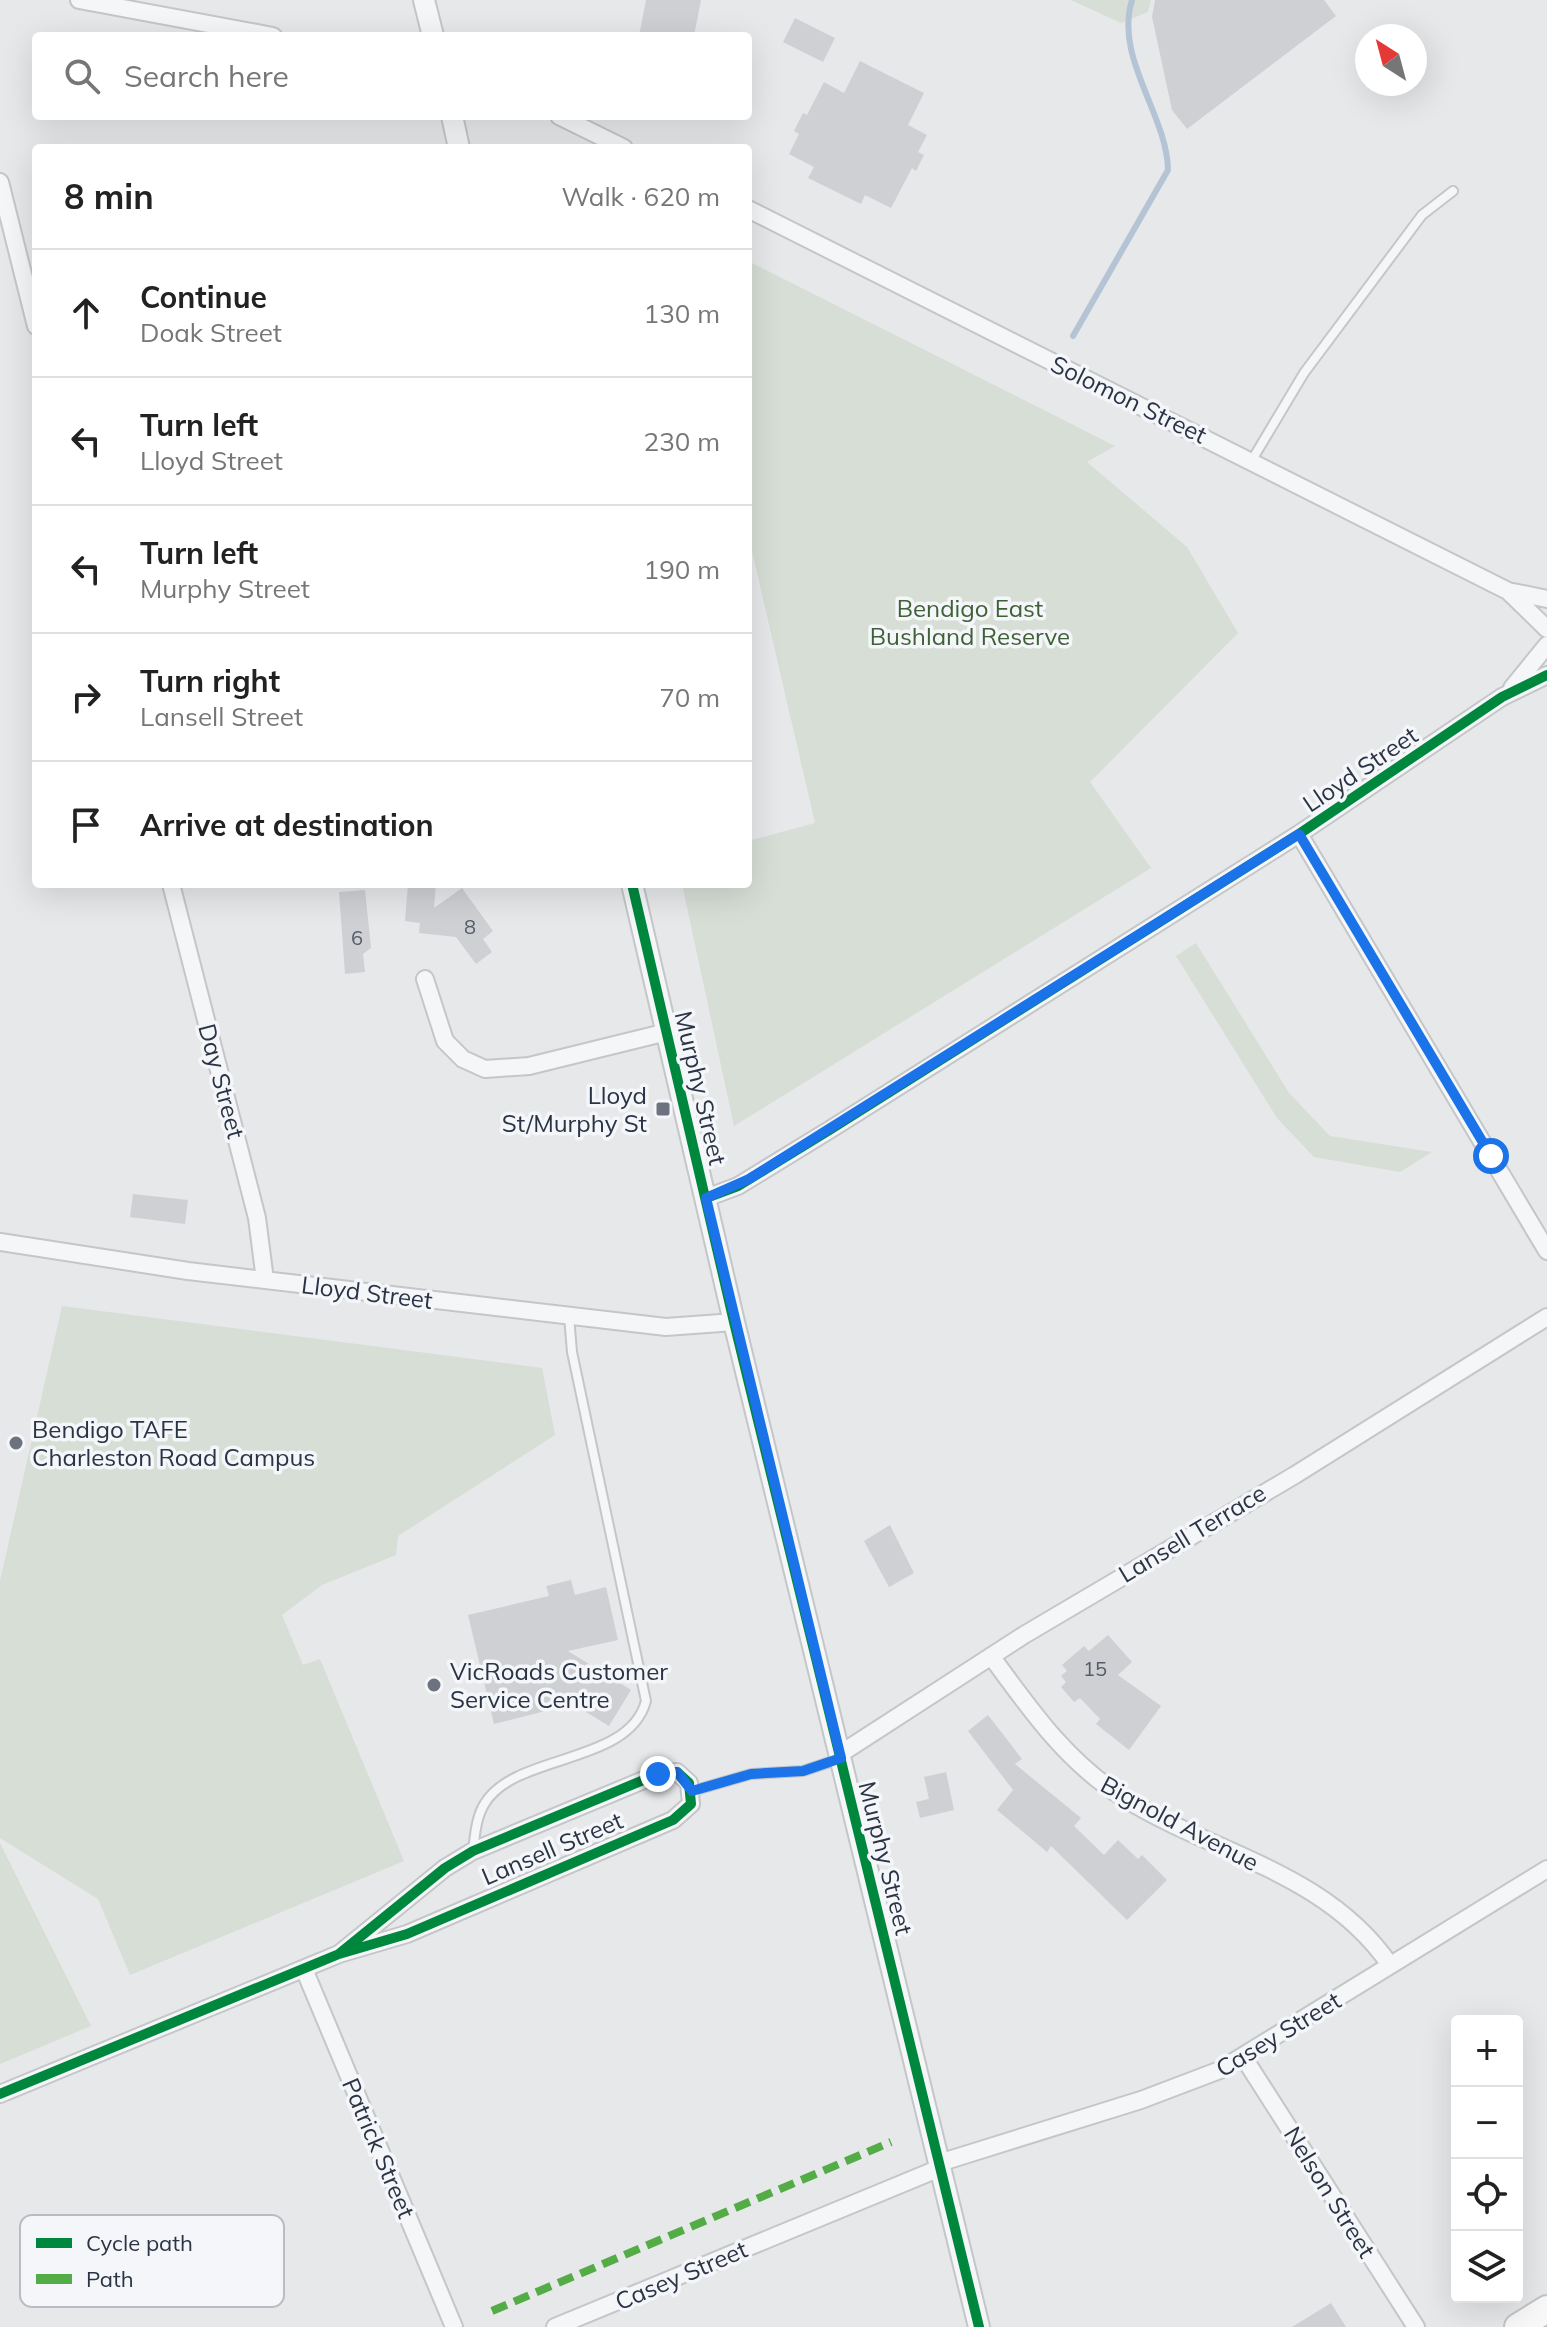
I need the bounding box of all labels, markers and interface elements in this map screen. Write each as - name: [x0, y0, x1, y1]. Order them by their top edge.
- north arrow: [1355, 24, 1427, 96]
- search box: [32, 32, 752, 120]
- icon: search: [60, 54, 104, 98]
- text: Search here: [124, 57, 289, 95]
- text: 8 min: [64, 175, 154, 218]
- text: Walk · 620 m: [561, 180, 720, 213]
- text: Continue: [140, 278, 267, 316]
- icon: ahead: [64, 291, 108, 335]
- text: 130 m: [644, 297, 720, 330]
- text: Doak Street: [140, 316, 282, 349]
- street label: Solomon Street: [1046, 348, 1212, 450]
- text: Turn left: [140, 406, 258, 444]
- icon: left: [64, 419, 108, 463]
- text: 230 m: [644, 425, 720, 458]
- text: Lloyd Street: [140, 444, 283, 477]
- text: Turn left: [140, 534, 258, 572]
- icon: left: [64, 547, 108, 591]
- text: 190 m: [644, 553, 720, 586]
- text: Murphy Street: [140, 572, 310, 605]
- park label: Bendigo East Bushland Reserve: [870, 593, 1070, 651]
- text: Turn right: [140, 662, 280, 700]
- icon: right: [64, 675, 108, 719]
- text: 70 m: [659, 681, 720, 714]
- text: Lansell Street: [140, 700, 303, 733]
- street label: Lloyd Street: [1297, 720, 1423, 818]
- icon: arrive: [64, 803, 108, 847]
- text: Arrive at destination: [140, 806, 434, 844]
- house number: 8: [464, 914, 476, 939]
- house number: 6: [351, 925, 363, 950]
- street label: Murphy Street: [669, 1008, 733, 1168]
- street label: Day Street: [192, 1020, 252, 1142]
- place label: Lloyd St/Murphy St: [502, 1080, 647, 1138]
- marker: Lloyd St/Murphy St: [654, 1100, 672, 1118]
- route start: [1473, 1138, 1509, 1174]
- street label: Lloyd Street: [300, 1269, 434, 1315]
- place label: Bendigo TAFE Charleston Road Campus: [32, 1414, 315, 1472]
- marker: Bendigo TAFE Charleston Road Campus: [7, 1434, 25, 1452]
- street label: Lansell Terrace: [1113, 1477, 1271, 1589]
- place label: VicRoads Customer Service Centre: [450, 1656, 668, 1714]
- house number: 15: [1083, 1656, 1107, 1681]
- marker: VicRoads Customer Service Centre: [425, 1676, 443, 1694]
- route end: [640, 1756, 676, 1792]
- street label: Bignold Avenue: [1096, 1769, 1264, 1877]
- street label: Murphy Street: [852, 1778, 920, 1938]
- street label: Lansell Street: [477, 1805, 627, 1891]
- street label: Casey Street: [1210, 1985, 1346, 2083]
- map controls: [1451, 2015, 1523, 2303]
- button: +: [1451, 2015, 1523, 2087]
- street label: Patrick Street: [336, 2073, 422, 2223]
- button: −: [1451, 2087, 1523, 2159]
- street label: Nelson Street: [1278, 2121, 1382, 2263]
- button: locate: [1451, 2159, 1523, 2231]
- legend: [20, 2215, 284, 2307]
- text: Cycle path: [86, 2229, 193, 2257]
- button: layers: [1451, 2231, 1523, 2303]
- street label: Casey Street: [610, 2234, 752, 2316]
- text: Path: [86, 2265, 134, 2293]

